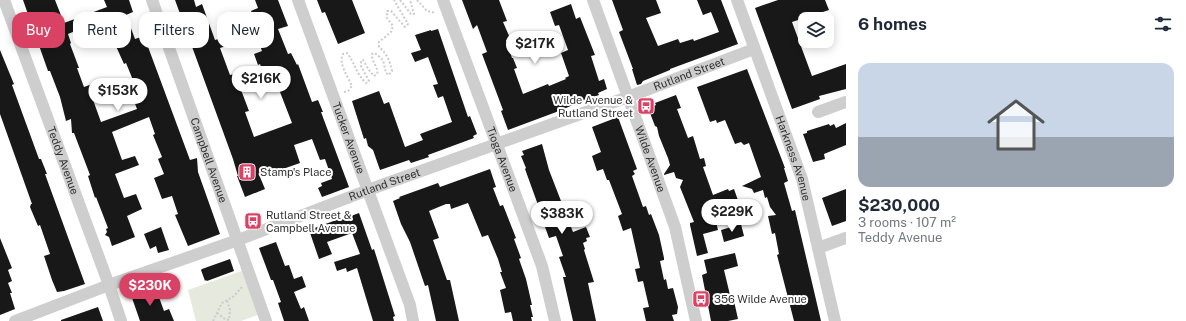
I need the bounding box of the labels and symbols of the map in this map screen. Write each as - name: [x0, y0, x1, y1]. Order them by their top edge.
- pin: $217K: [507, 31, 563, 65]
- street label: Rutland Street: [652, 55, 726, 93]
- pin: $216K: [233, 66, 289, 100]
- pin: $153K: [90, 78, 146, 112]
- place label: Wilde Avenue & Rutland Street: [553, 94, 633, 119]
- bus stop icon: Wilde Avenue & Rutland Street: [636, 96, 656, 116]
- street label: Tucker Avenue: [330, 101, 367, 175]
- street label: Harkness Avenue: [773, 114, 813, 202]
- street label: Campbell Avenue: [188, 116, 230, 204]
- street label: Wilde Avenue: [633, 124, 668, 194]
- street label: Teddy Avenue: [45, 125, 81, 196]
- street label: Tioga Avenue: [485, 125, 520, 194]
- building icon: Stamp's Place: [237, 162, 257, 182]
- place label: Stamp's Place: [260, 166, 331, 178]
- street label: Rutland Street: [347, 166, 422, 203]
- pin: $229K: [704, 199, 760, 233]
- pin: $383K: [534, 201, 590, 235]
- place label: Rutland Street & Campbell Avenue: [266, 209, 355, 234]
- bus stop icon: Rutland Street & Campbell Avenue: [243, 211, 263, 231]
- pin: $230K: [122, 273, 178, 307]
- bus stop icon: 356 Wilde Avenue: [691, 289, 711, 309]
- place label: 356 Wilde Avenue: [714, 293, 807, 305]

